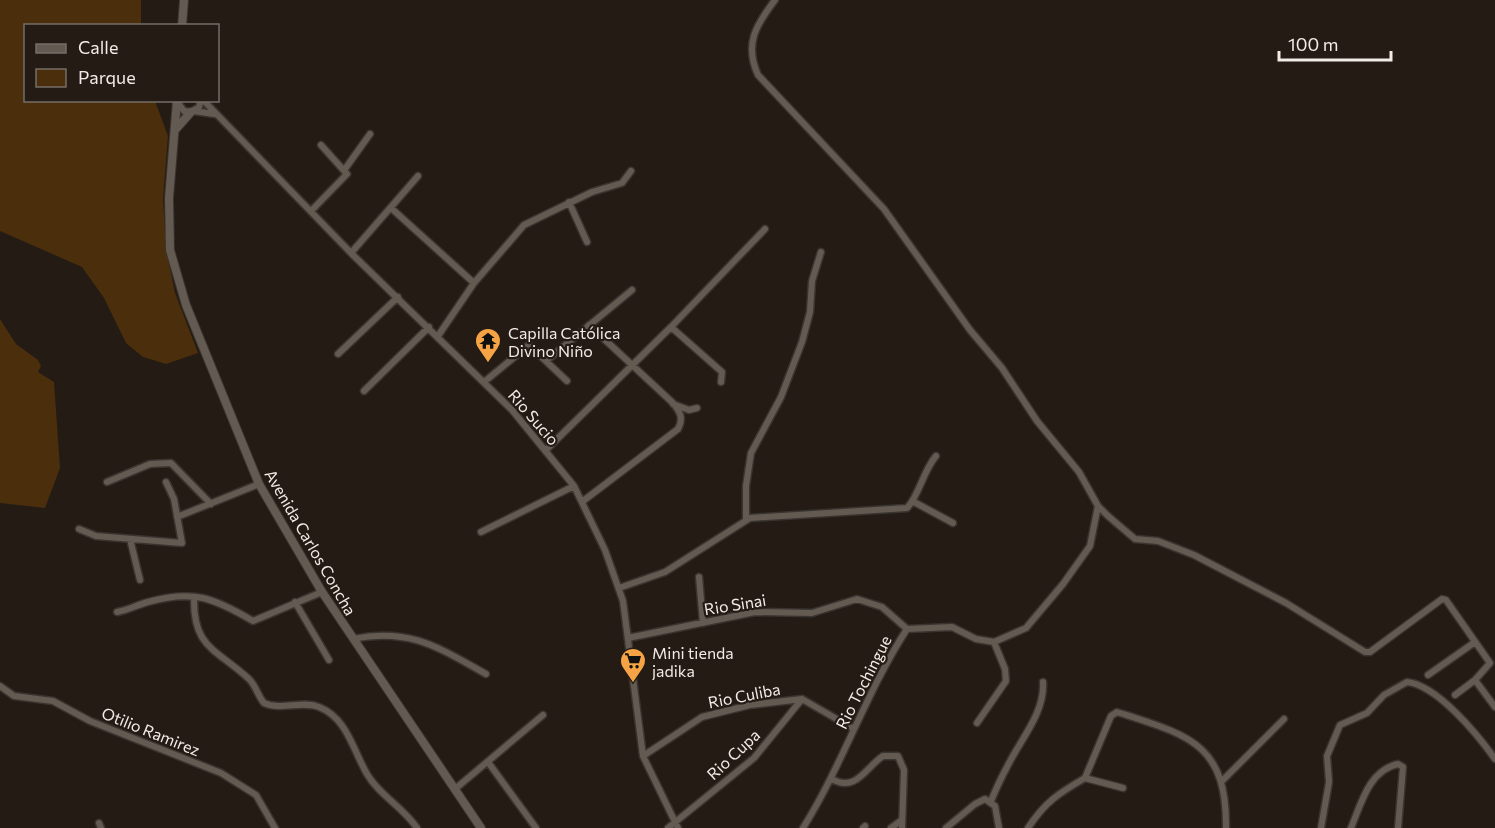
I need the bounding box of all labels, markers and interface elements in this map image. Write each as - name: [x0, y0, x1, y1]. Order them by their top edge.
- legend: [24, 24, 219, 102]
- scale bar: [1279, 24, 1392, 62]
- text: 100 m: [1288, 33, 1338, 55]
- text: Calle: [78, 36, 118, 58]
- text: Parque: [78, 66, 136, 88]
- place label: Capilla Católica Divino Niño: [508, 323, 620, 360]
- temple icon: Capilla Católica Divino Niño: [473, 326, 503, 364]
- street label: Rio Sucio: [505, 385, 563, 449]
- street label: Avenida Carlos Concha: [261, 466, 361, 618]
- street label: Rio Sinai: [703, 590, 767, 618]
- street label: Rio Tochingue: [831, 632, 895, 732]
- place label: Mini tienda jadika: [652, 643, 734, 680]
- supermarket icon: Mini tienda jadika: [618, 646, 648, 684]
- street label: Rio Culiba: [706, 679, 782, 711]
- street label: Otilio Ramirez: [99, 703, 203, 759]
- street label: Rio Cupa: [703, 725, 763, 783]

